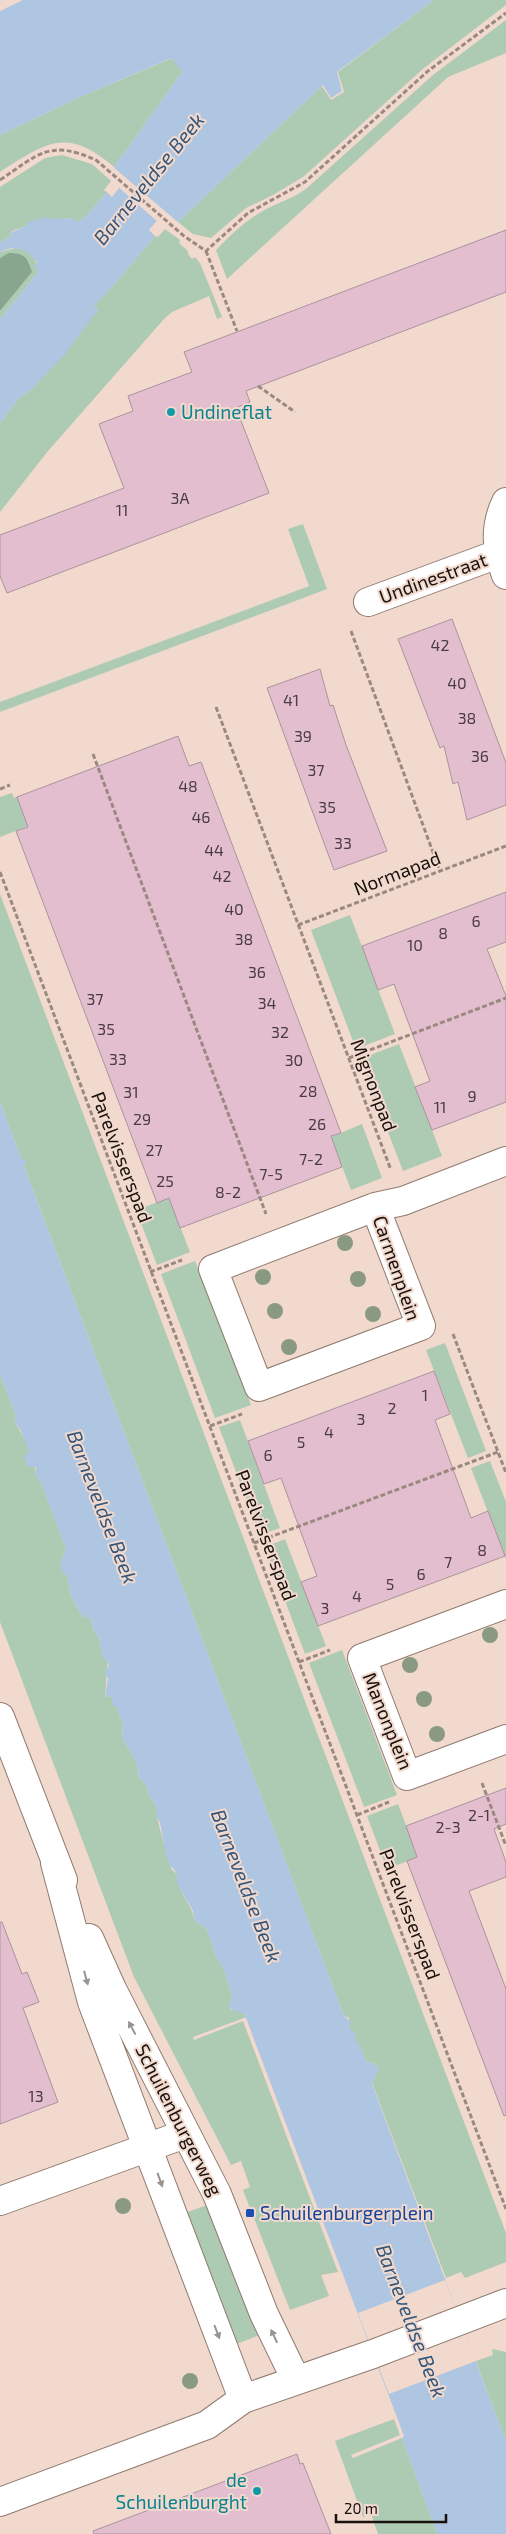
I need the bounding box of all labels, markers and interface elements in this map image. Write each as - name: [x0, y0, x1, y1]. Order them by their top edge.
- water label: Barneveldse Beek: [88, 108, 209, 249]
- place label: Undineflat: [181, 400, 272, 423]
- marker: Undineflat: [165, 406, 177, 418]
- house number: 3A: [171, 488, 189, 507]
- house number: 11: [116, 500, 128, 519]
- street label: Undinestraat: [376, 547, 490, 608]
- house number: 42: [431, 635, 449, 654]
- house number: 40: [447, 673, 467, 692]
- house number: 41: [283, 690, 299, 709]
- house number: 38: [458, 708, 476, 727]
- house number: 39: [294, 726, 312, 745]
- house number: 36: [471, 746, 489, 765]
- house number: 37: [307, 760, 325, 779]
- house number: 48: [178, 776, 198, 795]
- house number: 35: [318, 797, 336, 816]
- house number: 46: [192, 807, 211, 826]
- house number: 33: [334, 833, 352, 852]
- house number: 44: [204, 840, 224, 859]
- street label: Normapad: [350, 845, 444, 900]
- house number: 42: [213, 866, 231, 885]
- house number: 40: [224, 899, 244, 918]
- house number: 6: [471, 911, 481, 930]
- house number: 8: [438, 923, 448, 942]
- house number: 38: [235, 929, 253, 948]
- house number: 10: [407, 935, 423, 954]
- house number: 36: [248, 962, 266, 981]
- house number: 37: [86, 989, 104, 1008]
- house number: 34: [258, 993, 277, 1012]
- house number: 35: [97, 1019, 115, 1038]
- house number: 32: [271, 1022, 289, 1041]
- street label: Mignonpad: [346, 1035, 403, 1134]
- house number: 33: [109, 1049, 127, 1068]
- house number: 30: [285, 1050, 303, 1069]
- house number: 28: [299, 1081, 317, 1100]
- house number: 31: [123, 1082, 139, 1101]
- house number: 9: [467, 1086, 477, 1105]
- street label: Parelvisserspad: [87, 1088, 158, 1225]
- house number: 11: [434, 1097, 446, 1116]
- house number: 29: [133, 1109, 151, 1128]
- house number: 26: [308, 1114, 326, 1133]
- house number: 27: [145, 1140, 163, 1159]
- house number: 7-2: [299, 1149, 323, 1168]
- house number: 7-5: [259, 1164, 283, 1183]
- house number: 25: [156, 1171, 174, 1190]
- house number: 8-2: [215, 1182, 241, 1201]
- street label: Carmenplein: [369, 1212, 426, 1323]
- house number: 1: [422, 1385, 428, 1404]
- house number: 2: [388, 1398, 397, 1417]
- house number: 3: [357, 1409, 365, 1428]
- house number: 4: [324, 1422, 334, 1441]
- water label: Barneveldse Beek: [63, 1427, 143, 1587]
- house number: 5: [297, 1432, 305, 1451]
- house number: 6: [263, 1445, 273, 1464]
- street label: Parelvisserspad: [231, 1466, 302, 1603]
- house number: 8: [477, 1540, 487, 1559]
- house number: 7: [444, 1552, 452, 1571]
- house number: 6: [416, 1564, 426, 1583]
- house number: 5: [386, 1574, 394, 1593]
- house number: 4: [352, 1586, 362, 1605]
- house number: 3: [321, 1598, 329, 1617]
- street label: Manonplein: [359, 1669, 418, 1773]
- house number: 2-1: [468, 1805, 490, 1824]
- water label: Barneveldse Beek: [207, 1806, 287, 1966]
- house number: 2-3: [435, 1817, 461, 1836]
- street label: Parelvisserspad: [375, 1845, 446, 1982]
- one-way arrow: [82, 1971, 90, 1986]
- one-way arrow: [128, 2020, 136, 2035]
- street label: Schuilenburgerweg: [131, 2040, 228, 2200]
- house number: 13: [28, 2086, 44, 2105]
- one-way arrow: [157, 2172, 164, 2187]
- place label: Schuilenburgerplein: [260, 2201, 434, 2224]
- marker: Schuilenburgerplein: [244, 2207, 256, 2219]
- water label: Barneveldse Beek: [372, 2241, 452, 2401]
- one-way arrow: [213, 2325, 221, 2340]
- one-way arrow: [270, 2329, 278, 2343]
- place label: de Schuilenburght: [116, 2468, 247, 2513]
- marker: de Schuilenburght: [251, 2485, 263, 2497]
- scale bar: [336, 2492, 446, 2524]
- text: 20 m: [344, 2499, 378, 2517]

